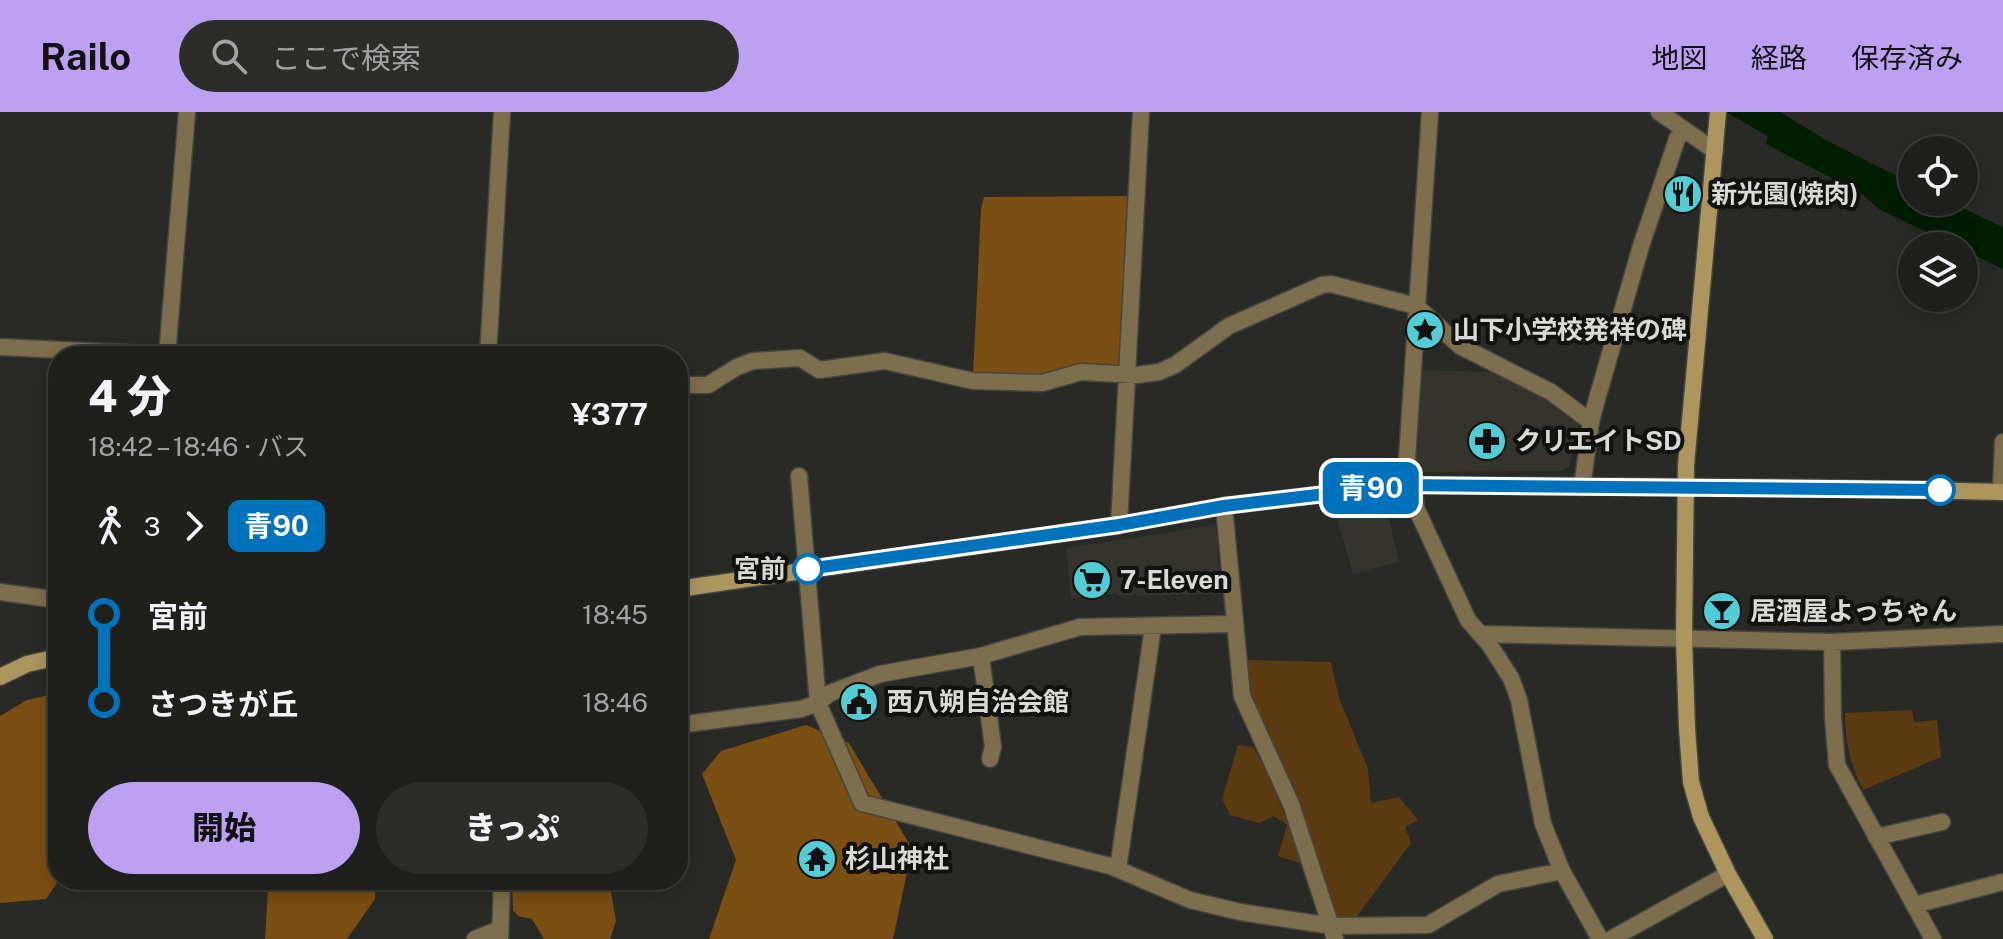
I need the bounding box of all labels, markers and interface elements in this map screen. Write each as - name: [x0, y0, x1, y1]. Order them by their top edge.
- search box: [179, 20, 739, 92]
- text: Railo: [40, 34, 131, 79]
- icon: search: [207, 34, 251, 78]
- text: ここで検索: [271, 40, 421, 76]
- text: 地図: [1651, 41, 1707, 74]
- text: 経路: [1751, 41, 1807, 74]
- text: 保存済み: [1851, 41, 1963, 74]
- map controls: [1898, 136, 1978, 312]
- button: locate: [1898, 136, 1978, 216]
- restaurant icon: 新光園(焼肉): [1662, 173, 1704, 215]
- place label: 新光園(焼肉): [1711, 178, 1858, 209]
- button: layers: [1898, 232, 1978, 312]
- place icon: 山下小学校発祥の碑: [1404, 309, 1446, 351]
- place label: 山下小学校発祥の碑: [1453, 314, 1687, 345]
- text: 4 分: [88, 370, 171, 422]
- text: ¥377: [571, 396, 648, 432]
- pharmacy icon: クリエイトSD: [1466, 420, 1508, 462]
- place label: クリエイトSD: [1515, 425, 1682, 456]
- text: 18:42 – 18:46 · バス: [88, 431, 309, 462]
- line badge: 青90: [1325, 462, 1417, 514]
- text: 青90: [1339, 471, 1403, 504]
- unlabelled marker: [1925, 475, 1955, 505]
- icon: walk: [88, 504, 132, 548]
- icon: forward: [172, 504, 216, 548]
- text: 青90: [244, 509, 309, 542]
- text: 3: [144, 511, 160, 542]
- place label: 宮前: [734, 553, 786, 584]
- marker: 宮前: [793, 554, 823, 584]
- supermarket icon: 7-Eleven: [1071, 559, 1113, 601]
- place label: 7-Eleven: [1120, 564, 1229, 595]
- bar icon: 居酒屋よっちゃん: [1701, 590, 1743, 632]
- place label: 居酒屋よっちゃん: [1750, 595, 1957, 626]
- text: 宮前: [148, 598, 208, 634]
- text: 18:45: [582, 599, 648, 630]
- public building icon: 西八朔自治会館: [838, 681, 880, 723]
- text: さつきが丘: [148, 686, 298, 722]
- place label: 西八朔自治会館: [887, 686, 1069, 717]
- text: 18:46: [582, 687, 648, 718]
- button: 開始: [88, 782, 360, 874]
- button: きっぷ: [376, 782, 648, 874]
- temple icon: 杉山神社: [796, 838, 838, 880]
- place label: 杉山神社: [845, 843, 949, 874]

